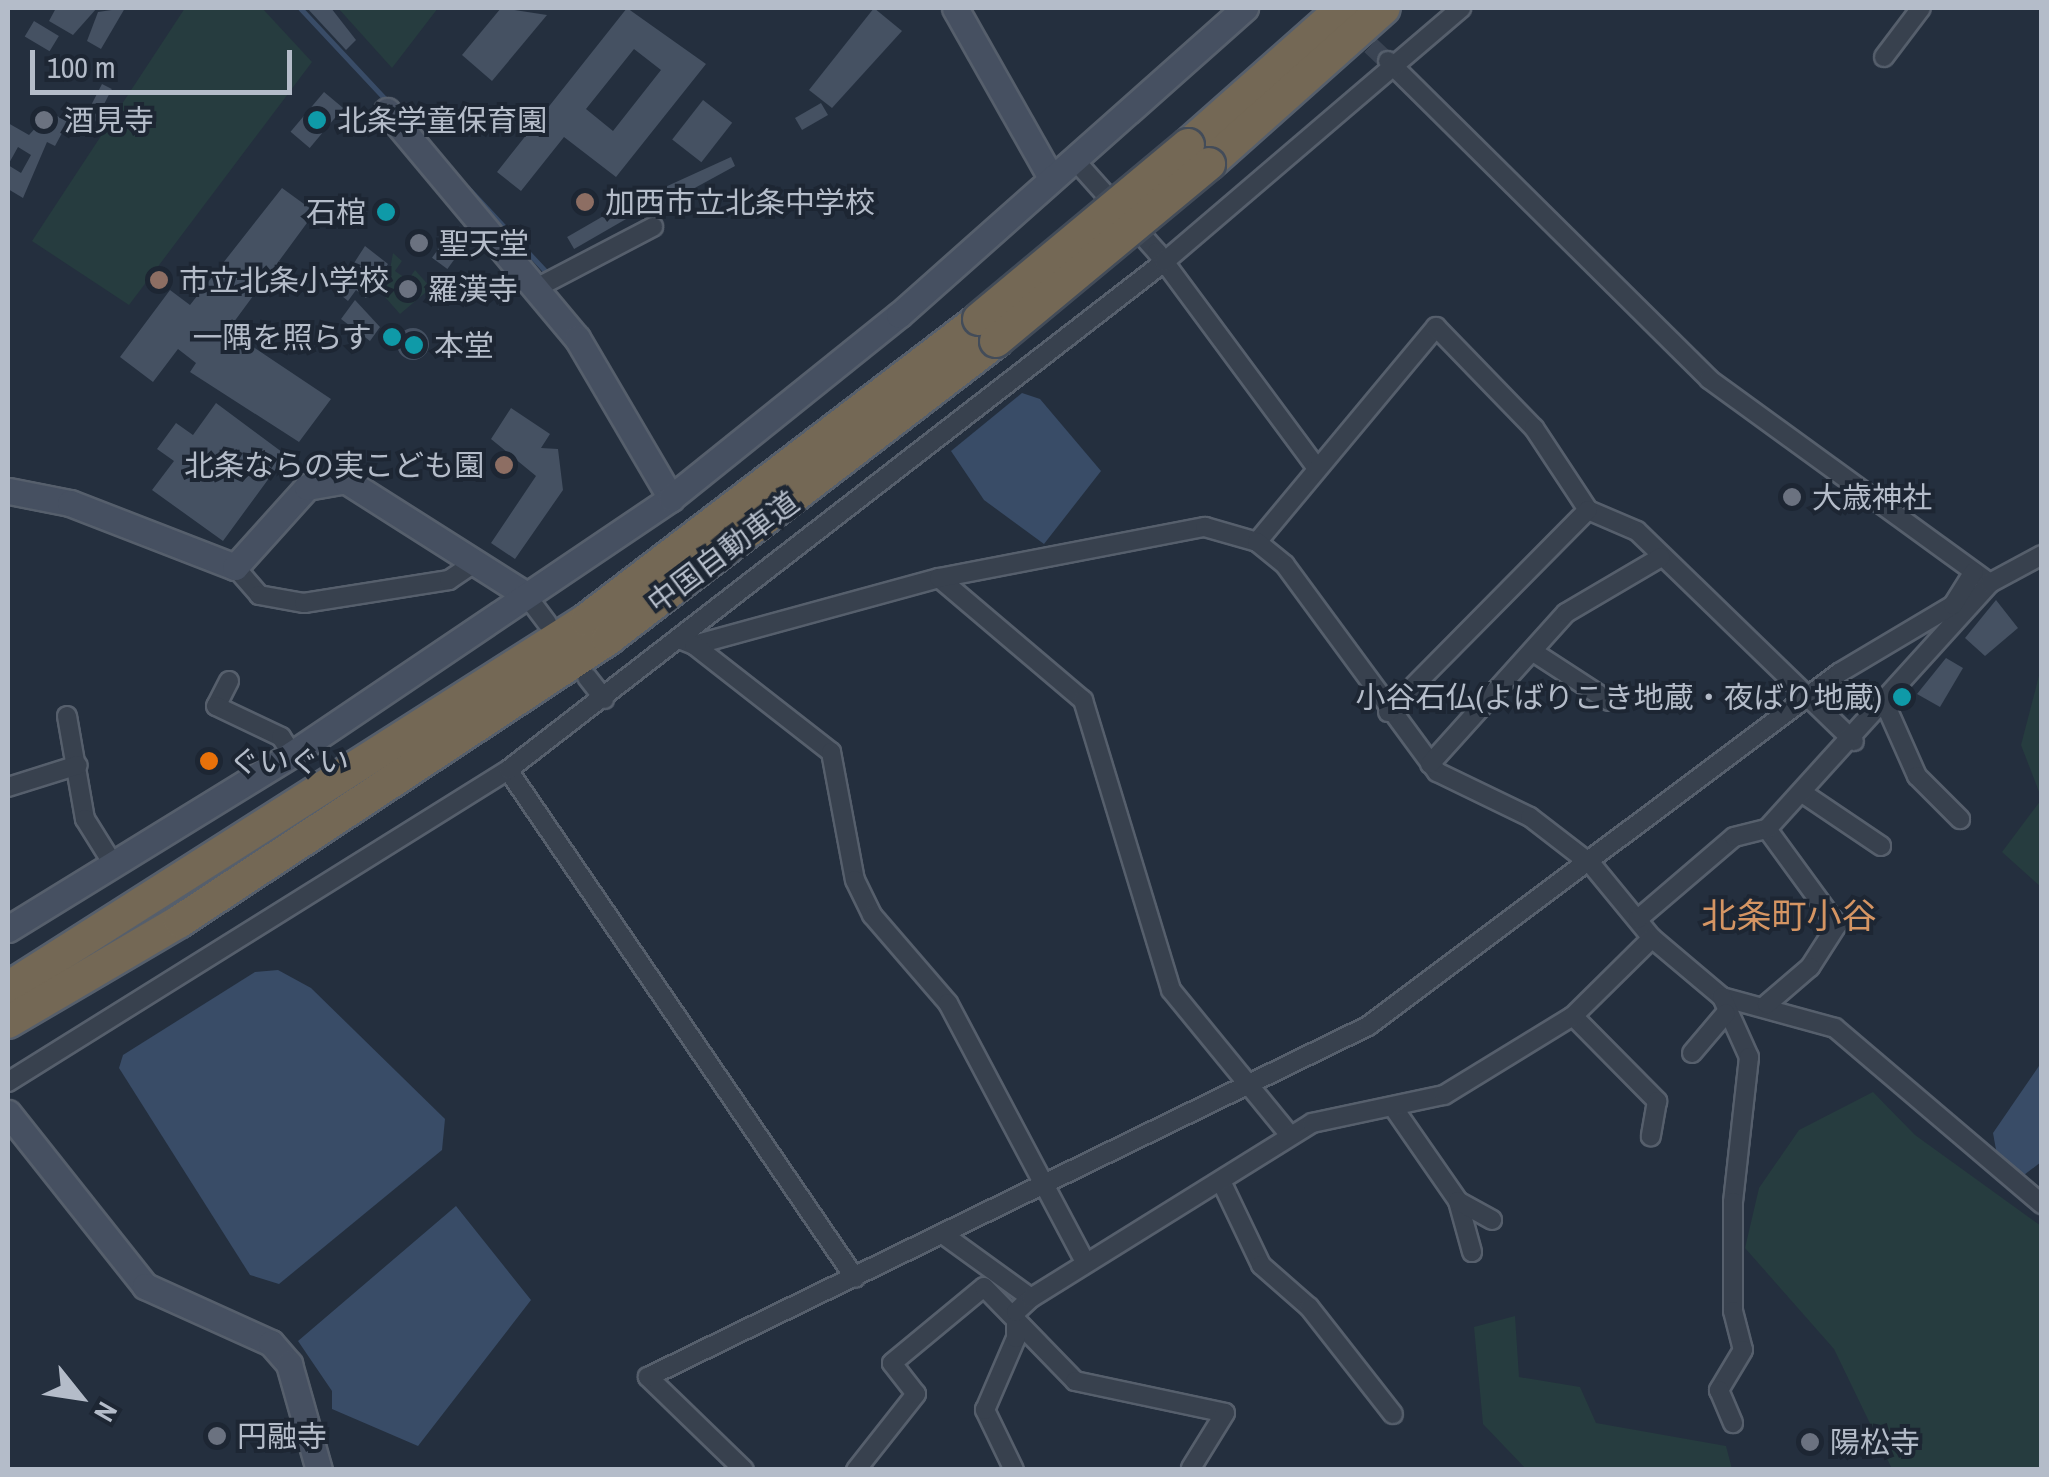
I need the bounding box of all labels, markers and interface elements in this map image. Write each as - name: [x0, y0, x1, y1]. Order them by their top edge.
- scale bar: [35, 30, 298, 92]
- text: 100 m: [47, 47, 115, 87]
- place label: 酒見寺: [64, 102, 154, 138]
- place label: 北条学童保育園: [337, 102, 547, 138]
- marker: 酒見寺: [33, 109, 55, 131]
- marker: 北条学童保育園: [306, 109, 328, 131]
- place label: 加西市立北条中学校: [605, 184, 875, 220]
- marker: 加西市立北条中学校: [574, 191, 596, 213]
- place label: 石棺: [306, 194, 366, 230]
- marker: 石棺: [375, 201, 397, 223]
- place label: 聖天堂: [439, 225, 529, 261]
- marker: 聖天堂: [408, 232, 430, 254]
- place label: 市立北条小学校: [179, 262, 389, 298]
- marker: 市立北条小学校: [148, 269, 170, 291]
- place label: 羅漢寺: [428, 271, 518, 307]
- marker: 羅漢寺: [397, 278, 419, 300]
- place label: 一隅を照らす: [192, 319, 372, 355]
- marker: 一隅を照らす: [381, 326, 403, 348]
- place label: 本堂: [434, 327, 494, 363]
- marker: 本堂: [403, 334, 425, 356]
- place label: 北条ならの実こども園: [184, 447, 484, 483]
- marker: 北条ならの実こども園: [493, 454, 515, 476]
- place label: 大歳神社: [1812, 479, 1932, 515]
- street label: 中国自動車道: [640, 483, 806, 621]
- marker: 大歳神社: [1781, 486, 1803, 508]
- place label: 小谷石仏(よばりこき地蔵・夜ばり地蔵): [1356, 679, 1882, 715]
- marker: 小谷石仏(よばりこき地蔵・夜ばり地蔵): [1891, 686, 1913, 708]
- place label: ぐいぐい: [229, 743, 349, 779]
- marker: ぐいぐい: [198, 750, 220, 772]
- district label: 北条町小谷: [1702, 895, 1876, 937]
- north arrow: [30, 1347, 130, 1447]
- text: N: [85, 1395, 127, 1429]
- place label: 円融寺: [237, 1418, 327, 1454]
- place label: 陽松寺: [1830, 1424, 1920, 1460]
- marker: 円融寺: [206, 1425, 228, 1447]
- marker: 陽松寺: [1799, 1431, 1821, 1453]

